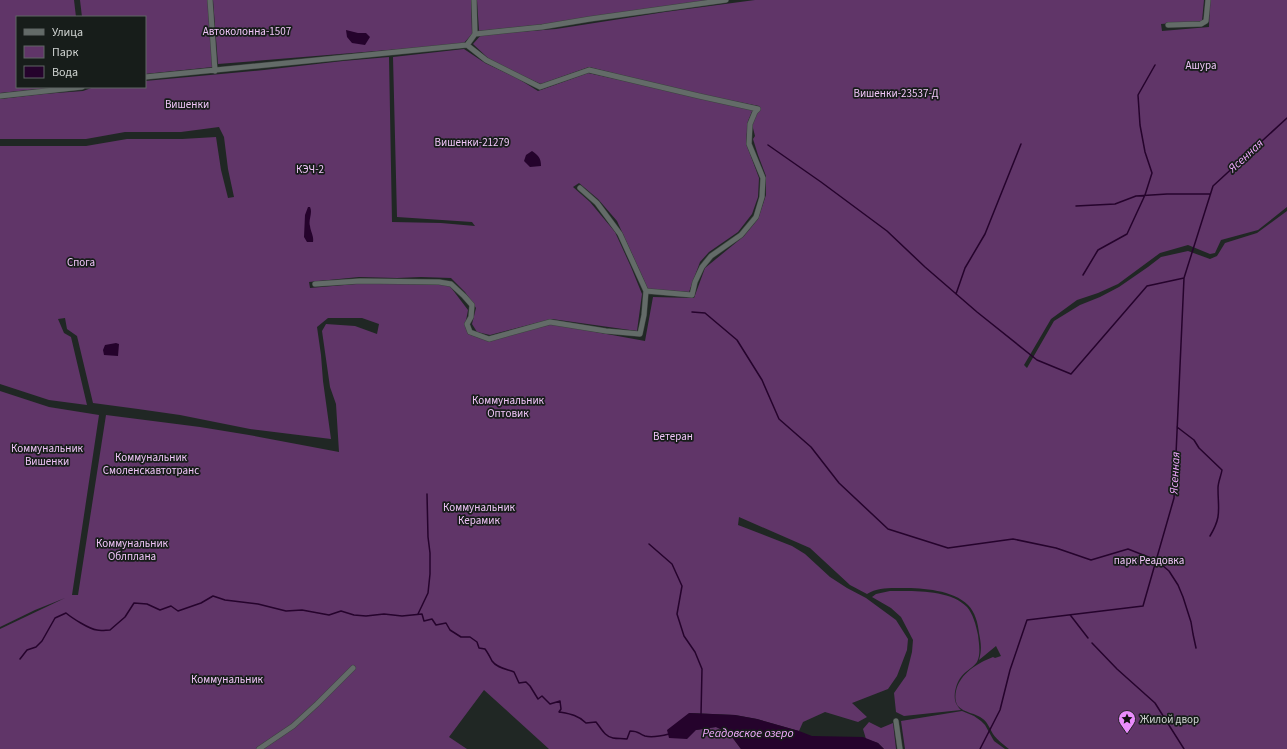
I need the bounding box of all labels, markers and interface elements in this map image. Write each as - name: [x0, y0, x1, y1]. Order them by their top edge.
- legend: [16, 16, 146, 88]
- text: Улица: [52, 24, 83, 41]
- park label: Автоколонна-1507: [203, 24, 291, 39]
- text: Парк: [52, 44, 78, 61]
- park label: Ашура: [1186, 58, 1216, 73]
- text: Вода: [52, 64, 78, 81]
- park label: Вишенки-23537-Д: [853, 86, 939, 101]
- park label: Вишенки: [165, 97, 209, 112]
- park label: Вишенки-21279: [435, 135, 509, 150]
- water label: Ясенная: [1224, 135, 1268, 177]
- park label: КЭЧ-2: [296, 162, 324, 177]
- park label: Спога: [67, 255, 95, 270]
- park label: Коммунальник Оптовик: [472, 393, 545, 421]
- park label: Ветеран: [653, 429, 693, 444]
- park label: Коммунальник Вишенки: [11, 441, 84, 469]
- park label: Коммунальник Смоленскавтотранс: [103, 450, 199, 478]
- water label: Ясенная: [1165, 451, 1185, 496]
- park label: Коммунальник Керамик: [443, 500, 516, 528]
- park label: Коммунальник Облплана: [96, 536, 169, 564]
- park label: парк Реадовка: [1114, 553, 1184, 568]
- park label: Коммунальник: [191, 672, 264, 687]
- place icon: Жилой двор: [1117, 709, 1137, 734]
- place label: Жилой двор: [1140, 712, 1199, 727]
- water label: Реадовское озеро: [702, 725, 794, 742]

